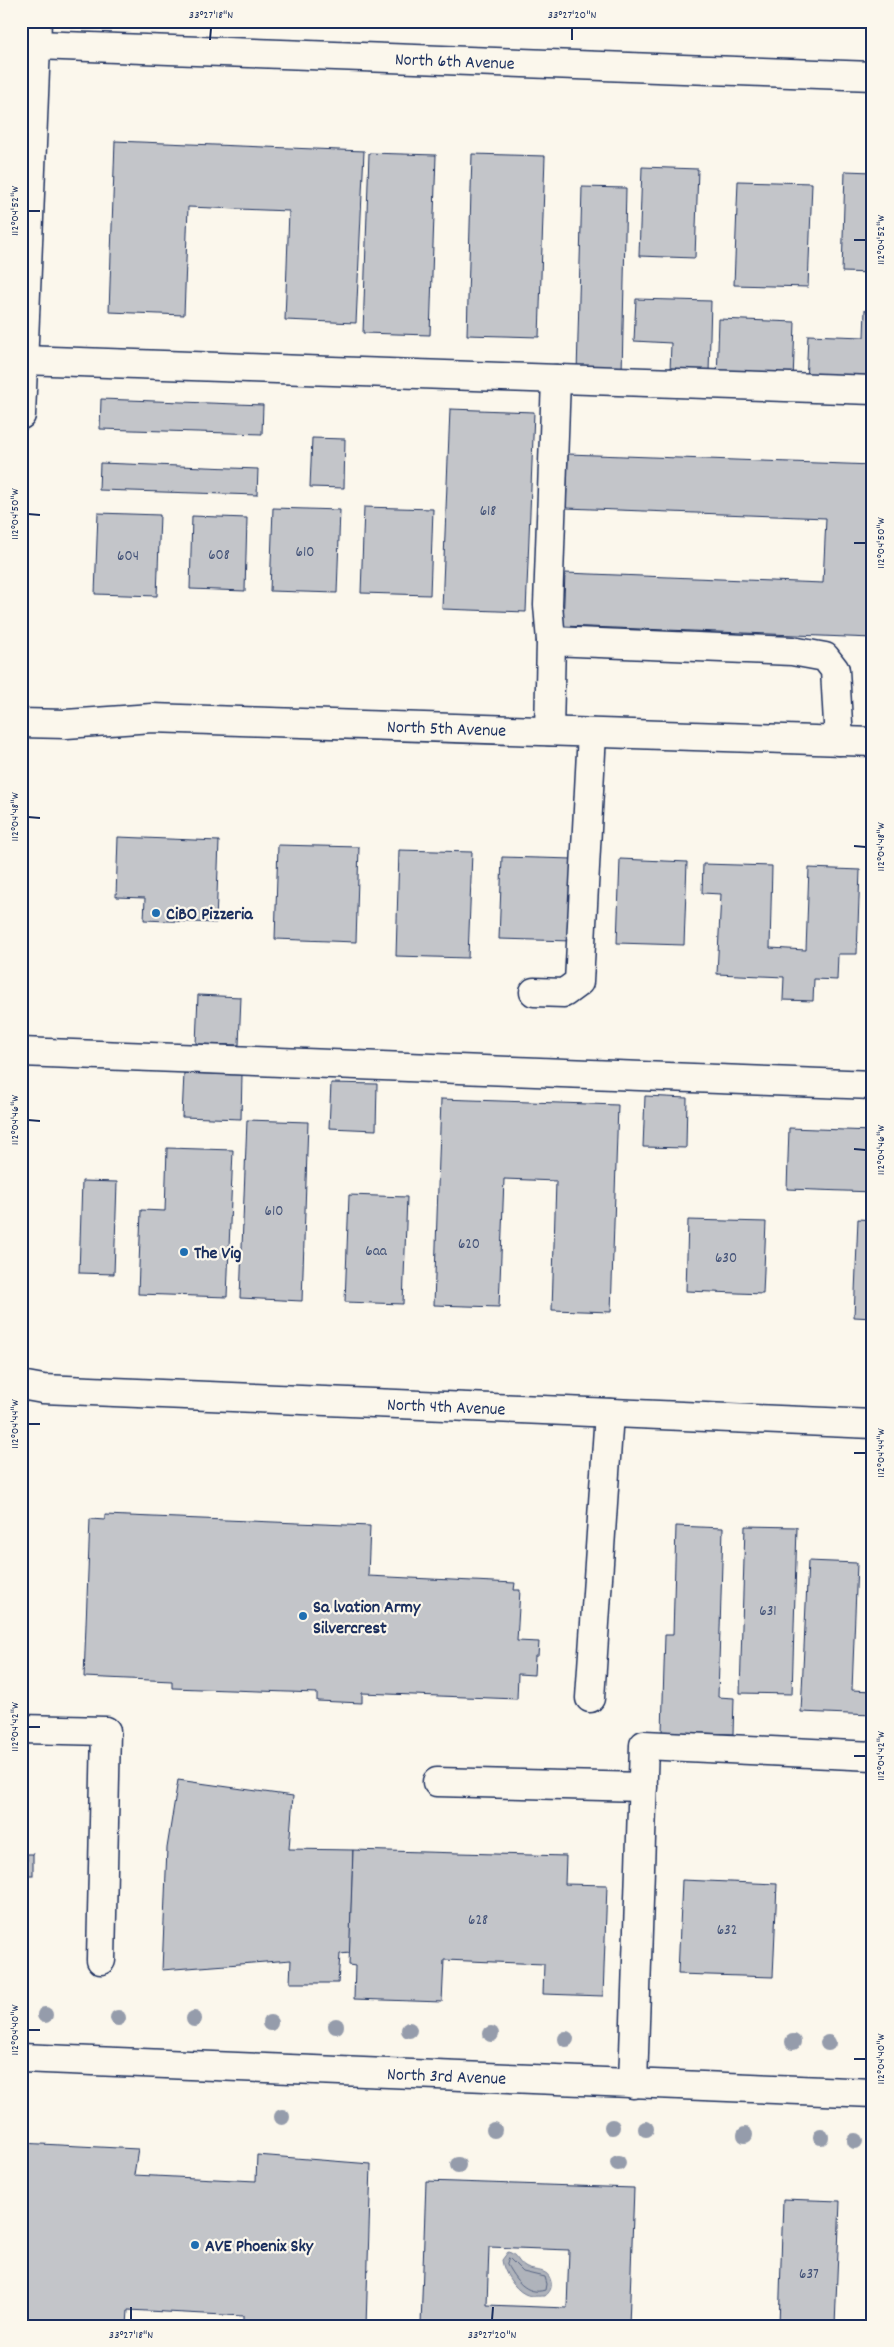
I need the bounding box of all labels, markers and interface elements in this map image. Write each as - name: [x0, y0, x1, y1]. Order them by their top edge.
- text: 33°27'18"N: [189, 7, 233, 24]
- text: 33°27'20"N: [548, 7, 596, 24]
- street label: North 6th Avenue: [394, 48, 515, 78]
- text: 112°04'52"W: [7, 186, 24, 236]
- text: 112°04'52"W: [873, 215, 890, 265]
- text: 112°04'50"W: [7, 488, 24, 540]
- house number: 618: [480, 501, 496, 523]
- text: 112°04'50"W: [873, 517, 890, 569]
- house number: 610: [296, 542, 314, 564]
- house number: 608: [208, 545, 230, 567]
- house number: 604: [117, 546, 139, 568]
- street label: North 5th Avenue: [387, 716, 507, 745]
- text: 112°04'48"W: [7, 792, 24, 842]
- text: 112°04'48"W: [873, 822, 890, 872]
- place label: CiBO Pizzeria: [166, 903, 253, 928]
- marker: CiBO Pizzeria: [150, 907, 162, 919]
- text: 112°04'46"W: [7, 1095, 24, 1145]
- text: 112°04'46"W: [873, 1125, 890, 1175]
- house number: 610: [265, 1201, 283, 1223]
- house number: 620: [458, 1234, 480, 1256]
- house number: 6aa: [365, 1241, 388, 1263]
- place label: The Vig: [194, 1242, 241, 1267]
- marker: The Vig: [178, 1246, 190, 1258]
- house number: 630: [715, 1248, 737, 1270]
- street label: North 4th Avenue: [386, 1394, 506, 1423]
- text: 112°04'44"W: [7, 1399, 24, 1449]
- text: 112°04'44"W: [873, 1428, 890, 1478]
- place label: Sa lvation Army Silvercrest: [313, 1596, 421, 1642]
- house number: 631: [759, 1601, 777, 1623]
- marker: Sa lvation Army Silvercrest: [297, 1610, 309, 1622]
- text: 112°04'42"W: [7, 1702, 24, 1752]
- text: 112°04'42"W: [873, 1731, 890, 1781]
- house number: 628: [468, 1910, 488, 1932]
- house number: 632: [717, 1920, 737, 1942]
- text: 112°04'40"W: [7, 2004, 24, 2055]
- text: 112°04'40"W: [873, 2033, 890, 2084]
- street label: North 3rd Avenue: [386, 2063, 507, 2093]
- place label: AVE Phoenix Sky: [205, 2235, 314, 2260]
- marker: AVE Phoenix Sky: [189, 2239, 201, 2251]
- house number: 637: [799, 2264, 819, 2286]
- text: 33°27'18"N: [109, 2327, 153, 2344]
- text: 33°27'20"N: [468, 2327, 516, 2344]

